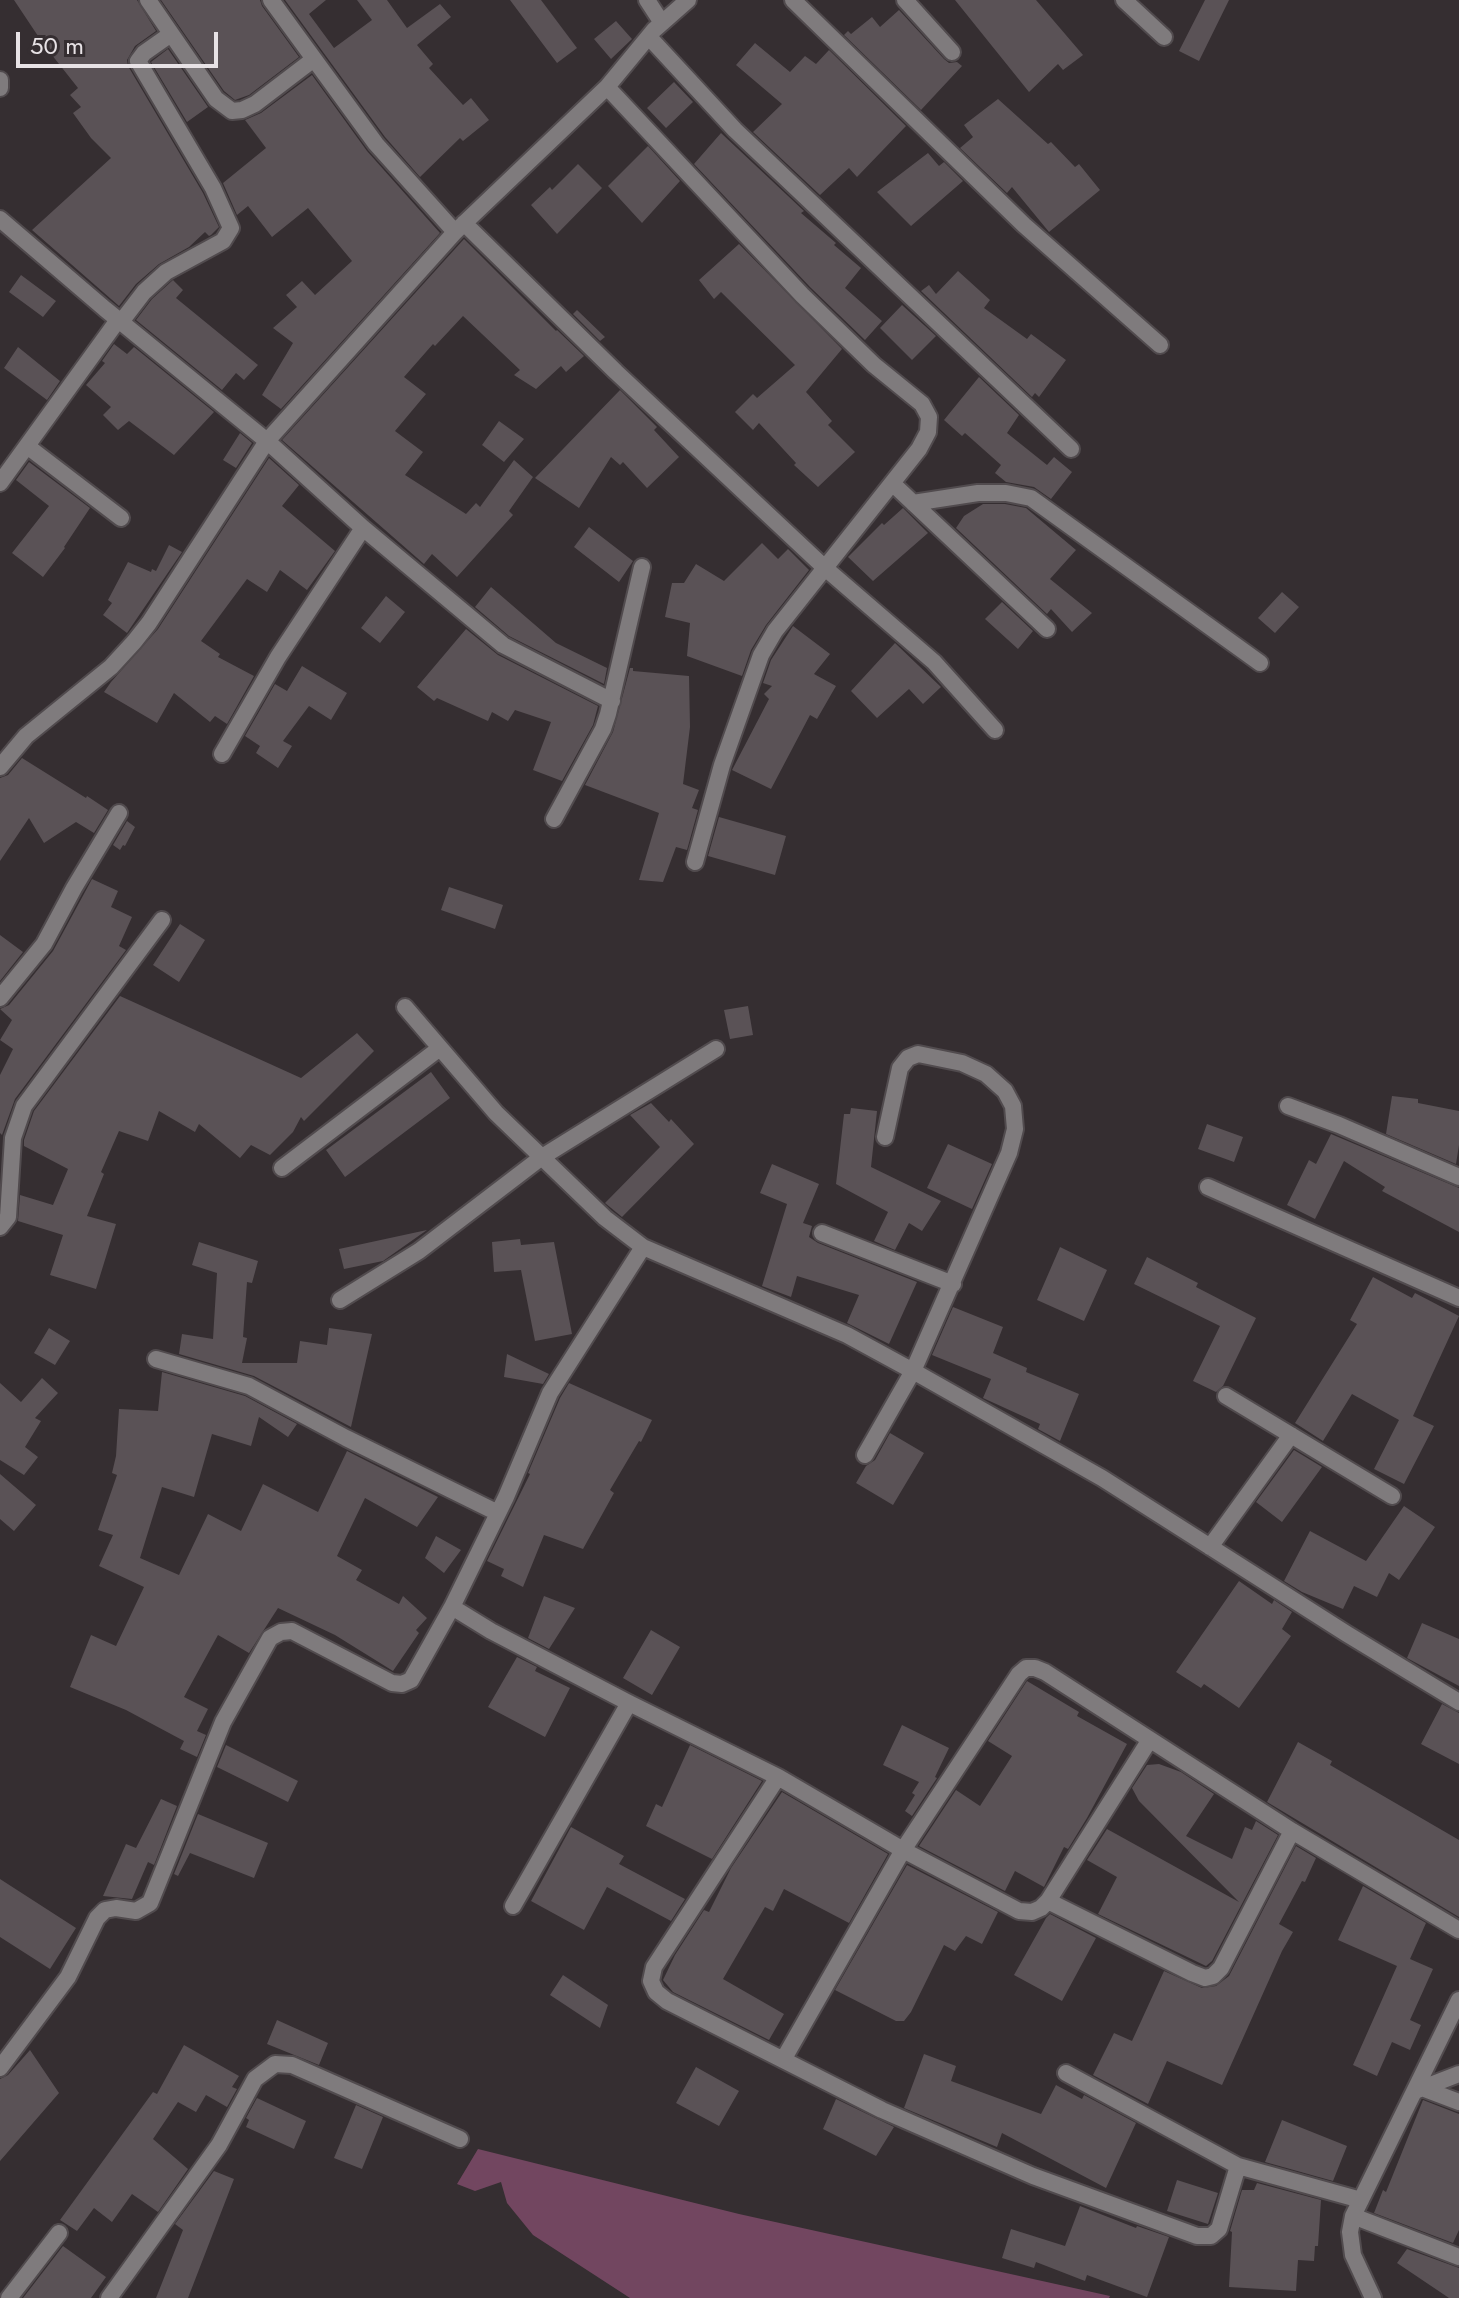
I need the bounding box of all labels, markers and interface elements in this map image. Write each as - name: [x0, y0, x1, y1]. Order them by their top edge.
- scale bar: [20, 16, 222, 66]
- text: 50 m: [30, 28, 84, 63]

